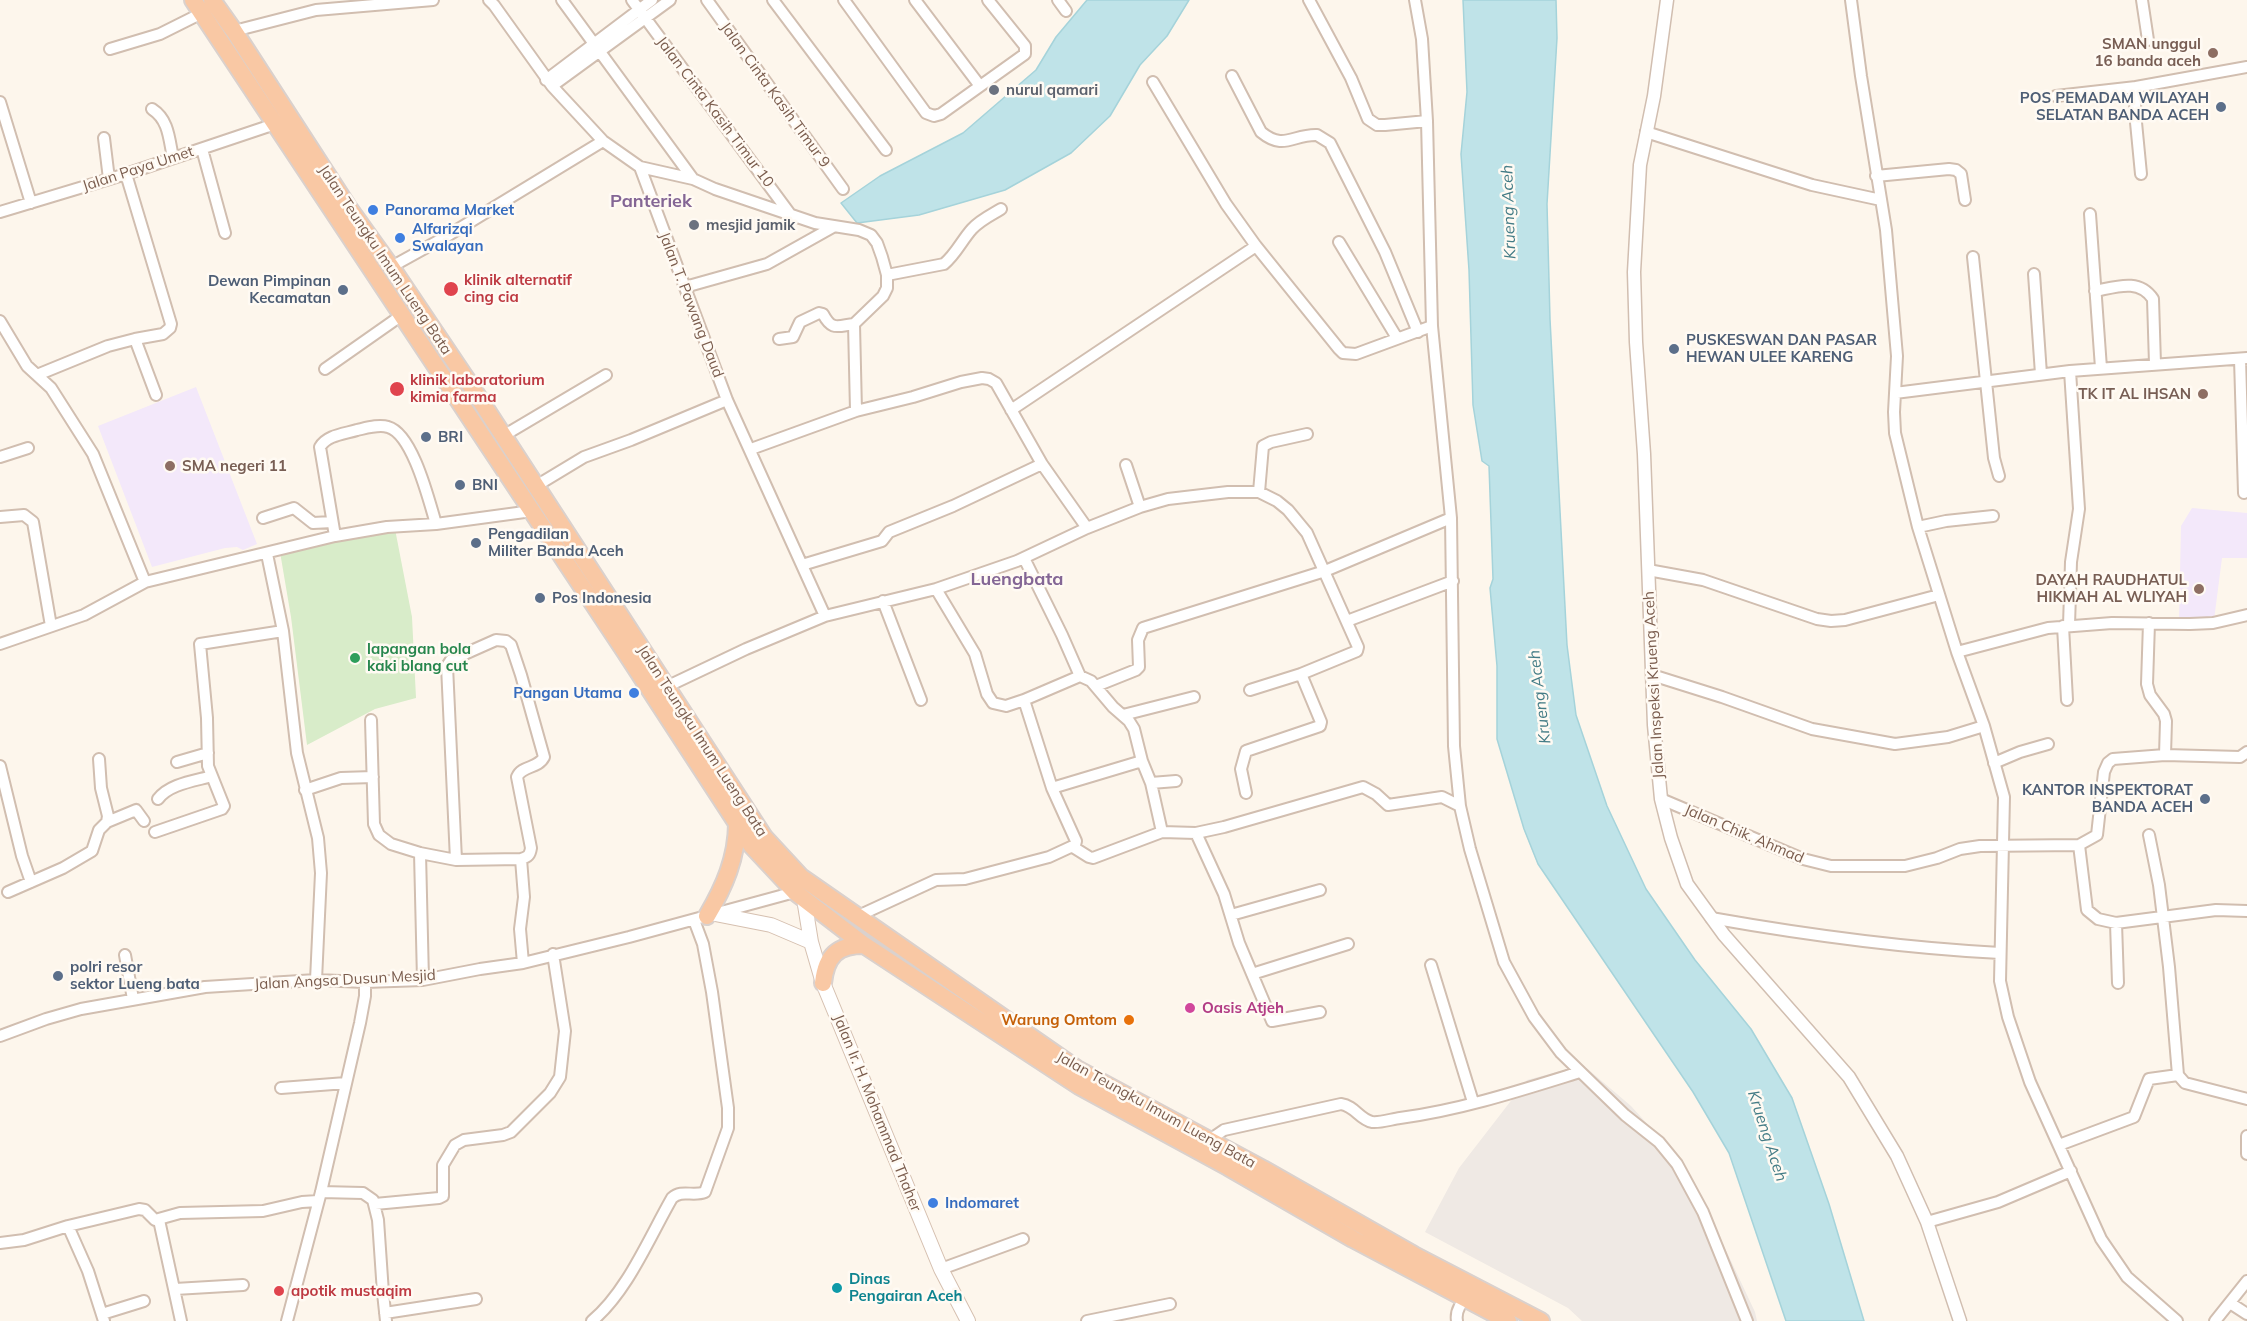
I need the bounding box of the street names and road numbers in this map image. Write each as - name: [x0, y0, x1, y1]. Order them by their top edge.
- street label: Jalan Cinta Kasih Timur 9: [716, 19, 834, 171]
- street label: Jalan Cinta Kasih Timur 10: [652, 33, 778, 191]
- street label: Jalan Paya Umet: [80, 143, 196, 195]
- street label: Jalan Teungku Imum Lueng Bata: [315, 162, 455, 358]
- street label: Jalan T. Pawang Daud: [655, 230, 727, 380]
- street label: Jalan Inspeksi Krueng Aceh: [1640, 591, 1668, 779]
- street label: Jalan Teungku Imum Lueng Bata: [633, 642, 771, 840]
- street label: Jalan Chik. Ahmad: [1682, 801, 1806, 867]
- street label: Jalan Angsa Dusun Mesjid: [254, 966, 436, 994]
- street label: Jalan Ir. H. Mohammad Thaher: [829, 1012, 925, 1214]
- street label: Jalan Teungku Imum Lueng Bata: [1053, 1048, 1259, 1172]

